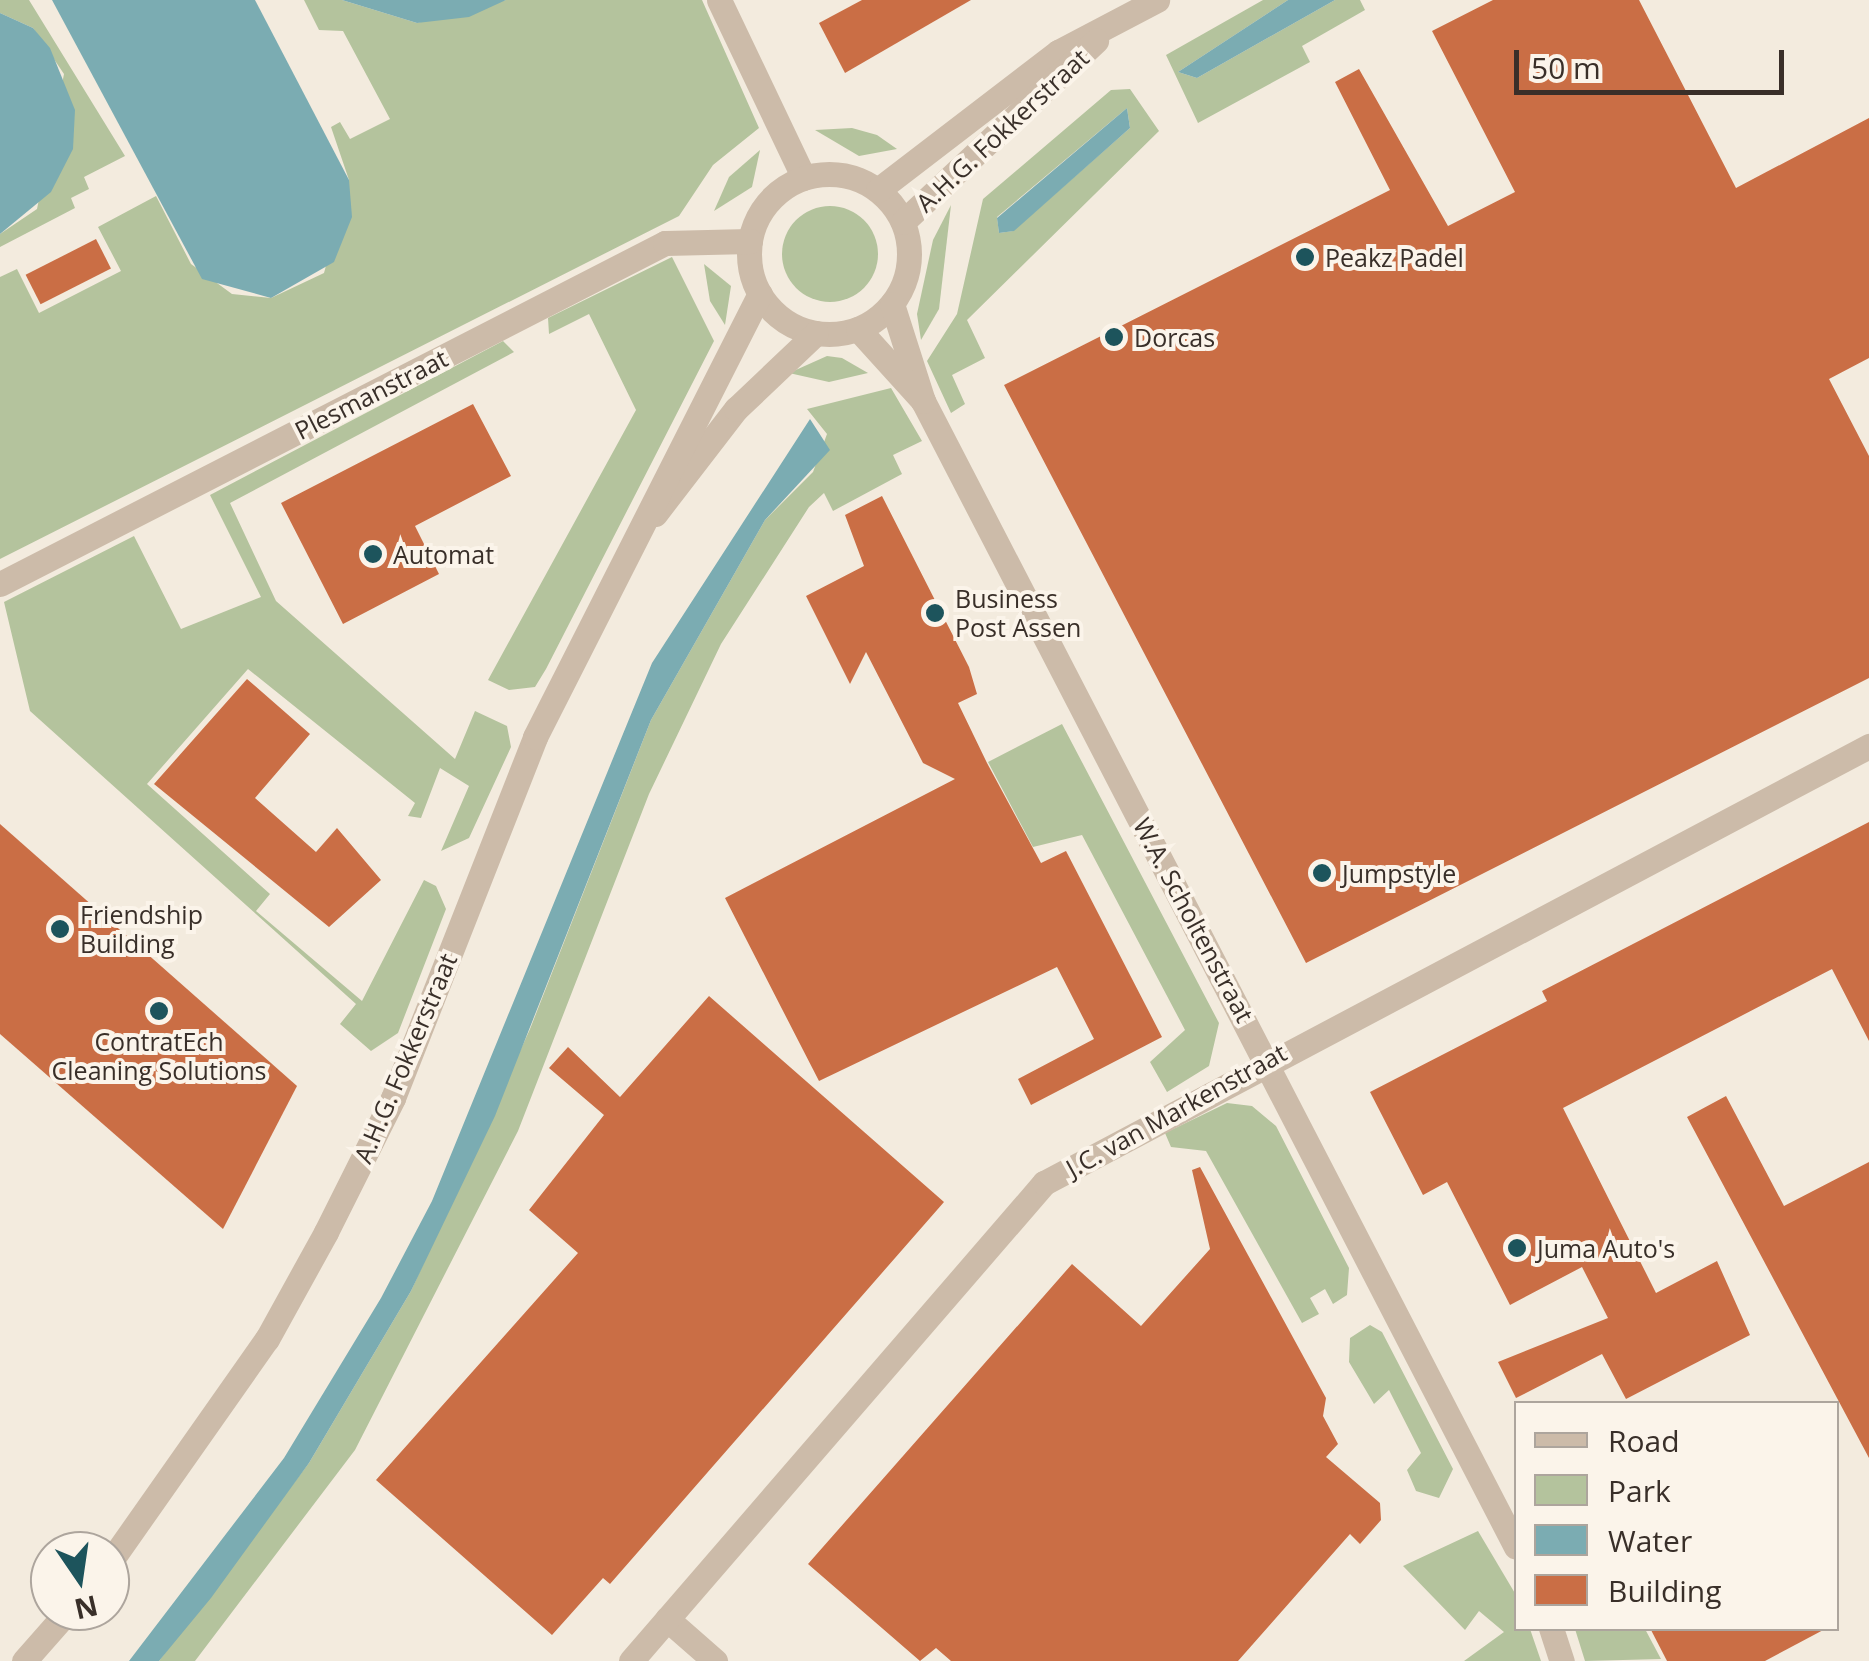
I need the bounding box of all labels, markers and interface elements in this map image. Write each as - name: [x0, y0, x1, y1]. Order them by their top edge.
- scale bar: [1519, 30, 1789, 92]
- street label: A.H.G. Fokkerstraat: [910, 42, 1094, 218]
- text: 50 m: [1531, 47, 1601, 88]
- place label: Peakz Padel: [1325, 242, 1464, 272]
- marker: Peakz Padel: [1294, 246, 1316, 268]
- place label: Dorcas: [1134, 322, 1215, 352]
- marker: Dorcas: [1103, 326, 1125, 348]
- street label: Plesmanstraat: [290, 343, 452, 445]
- place label: Automat: [393, 539, 494, 569]
- marker: Automat: [362, 543, 384, 565]
- place label: Business Post Assen: [955, 584, 1081, 643]
- marker: Business Post Assen: [924, 602, 946, 624]
- street label: W.A. Scholtenstraat: [1127, 813, 1261, 1027]
- place label: Jumpstyle: [1342, 858, 1456, 888]
- marker: Jumpstyle: [1311, 862, 1333, 884]
- place label: Friendship Building: [80, 900, 203, 959]
- marker: Friendship Building: [49, 918, 71, 940]
- street label: A.H.G. Fokkerstraat: [347, 949, 463, 1167]
- marker: ContratEch Cleaning Solutions: [148, 1000, 170, 1022]
- place label: ContratEch Cleaning Solutions: [52, 1027, 266, 1086]
- street label: J.C. van Markenstraat: [1061, 1037, 1291, 1183]
- place label: Juma Auto's: [1537, 1233, 1675, 1263]
- marker: Juma Auto's: [1506, 1237, 1528, 1259]
- legend: [1514, 1401, 1839, 1631]
- text: Road: [1608, 1420, 1680, 1461]
- text: Park: [1608, 1470, 1671, 1511]
- text: Water: [1608, 1520, 1692, 1561]
- north arrow: [30, 1531, 130, 1631]
- text: Building: [1608, 1570, 1722, 1611]
- text: N: [71, 1587, 102, 1629]

